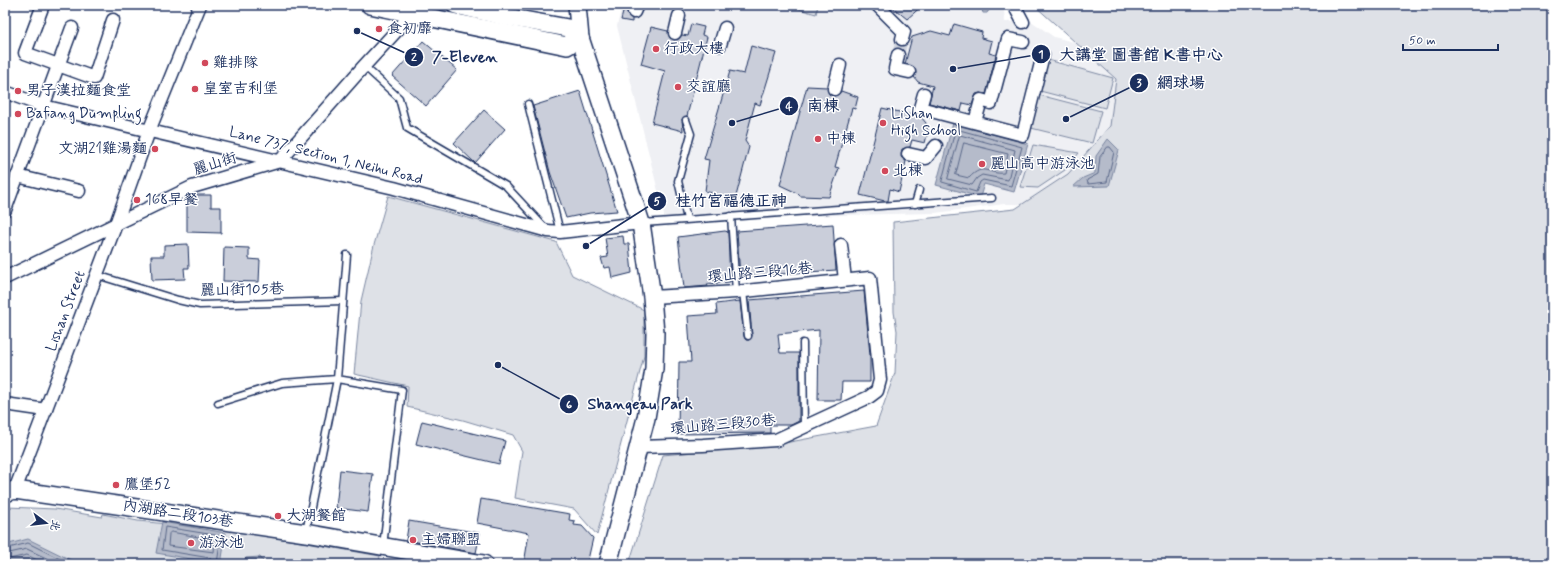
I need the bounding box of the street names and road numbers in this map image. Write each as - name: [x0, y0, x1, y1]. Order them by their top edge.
- street label: Lane 737, Section 1, Neihu Road: [227, 122, 425, 190]
- street label: 麗山街: [191, 148, 239, 180]
- street label: 環山路三段16巷: [707, 258, 813, 288]
- street label: Lishan Street: [41, 267, 91, 354]
- street label: 麗山街105巷: [200, 279, 284, 301]
- street label: 環山路三段30巷: [670, 410, 776, 440]
- street label: 內湖路二段103巷: [121, 495, 235, 533]

